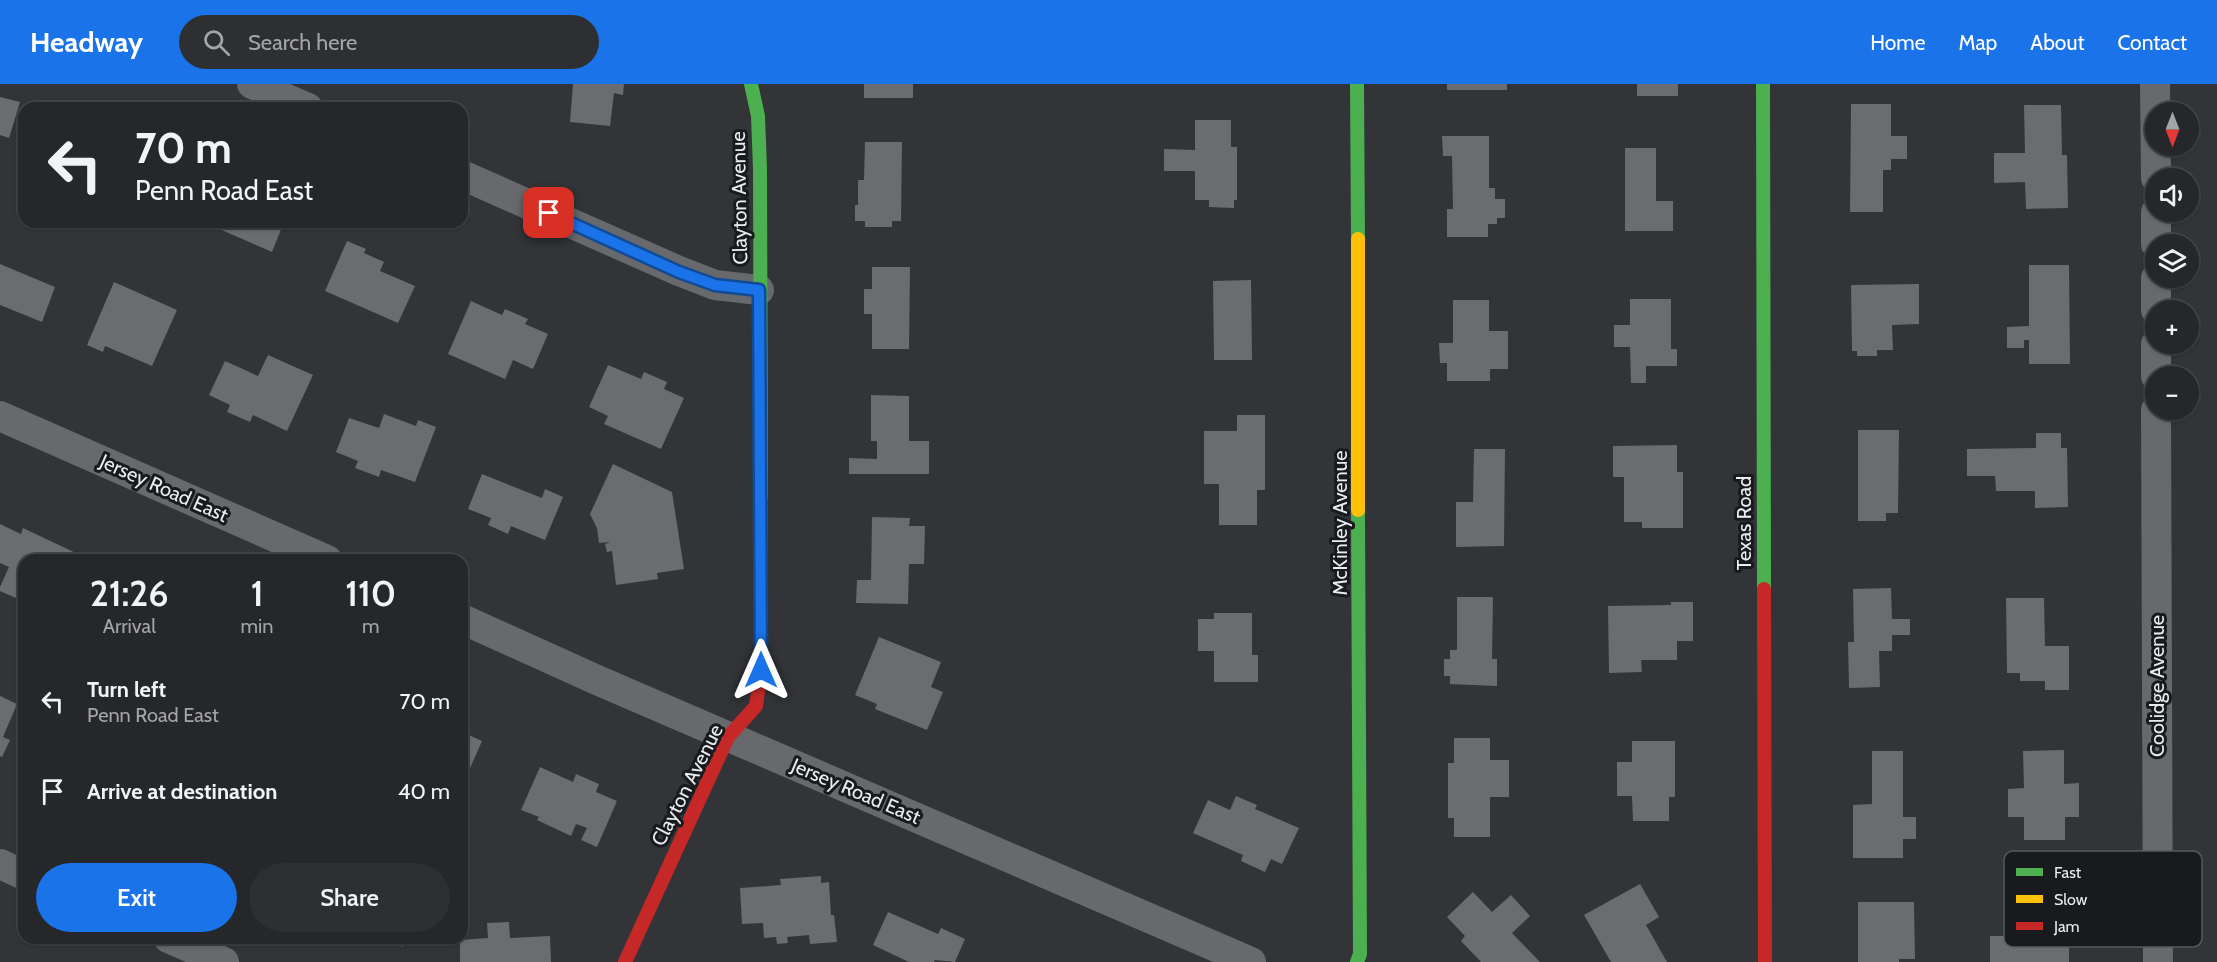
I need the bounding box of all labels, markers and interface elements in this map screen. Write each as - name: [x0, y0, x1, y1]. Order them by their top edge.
- search box: [179, 15, 599, 69]
- text: Headway: [30, 25, 143, 59]
- icon: search: [200, 26, 233, 59]
- text: Search here: [248, 29, 357, 56]
- text: Home: [1870, 30, 1926, 55]
- text: Map: [1959, 30, 1997, 55]
- text: About: [2030, 30, 2084, 55]
- text: Contact: [2117, 30, 2187, 55]
- north arrow: [2145, 102, 2199, 156]
- map controls: [2145, 102, 2199, 420]
- text: 70 m: [135, 122, 232, 174]
- icon: left: [36, 126, 114, 204]
- street label: Clayton Avenue: [726, 131, 752, 265]
- button: sound: [2145, 168, 2199, 222]
- text: Penn Road East: [135, 174, 313, 207]
- pin: [523, 187, 574, 238]
- icon: arrive: [532, 196, 565, 229]
- button: layers: [2145, 234, 2199, 288]
- button: +: [2145, 300, 2199, 354]
- button: −: [2145, 366, 2199, 420]
- street label: Jersey Road East: [95, 449, 232, 527]
- street label: McKinley Avenue: [1328, 451, 1352, 595]
- street label: Texas Road: [1732, 476, 1756, 570]
- text: 21:26: [90, 571, 169, 615]
- text: 1: [251, 571, 263, 615]
- text: 110: [345, 571, 396, 615]
- text: Arrival: [103, 614, 156, 638]
- text: min: [241, 614, 273, 638]
- text: m: [362, 614, 380, 638]
- street label: Coolidge Avenue: [2145, 615, 2169, 757]
- position arrow: [729, 638, 793, 702]
- text: Turn left: [87, 676, 166, 703]
- icon: left: [36, 685, 69, 718]
- text: 70 m: [400, 688, 450, 715]
- text: Penn Road East: [87, 703, 219, 727]
- street label: Clayton Avenue: [646, 720, 728, 850]
- street label: Jersey Road East: [787, 753, 924, 829]
- icon: arrive: [36, 775, 69, 808]
- text: Arrive at destination: [87, 778, 277, 805]
- text: 40 m: [398, 778, 450, 805]
- legend: [2004, 851, 2202, 947]
- button: Exit: [36, 863, 237, 932]
- button: Share: [249, 863, 450, 932]
- text: Fast: [2054, 863, 2082, 882]
- text: Slow: [2054, 890, 2088, 909]
- text: Jam: [2053, 917, 2080, 936]

